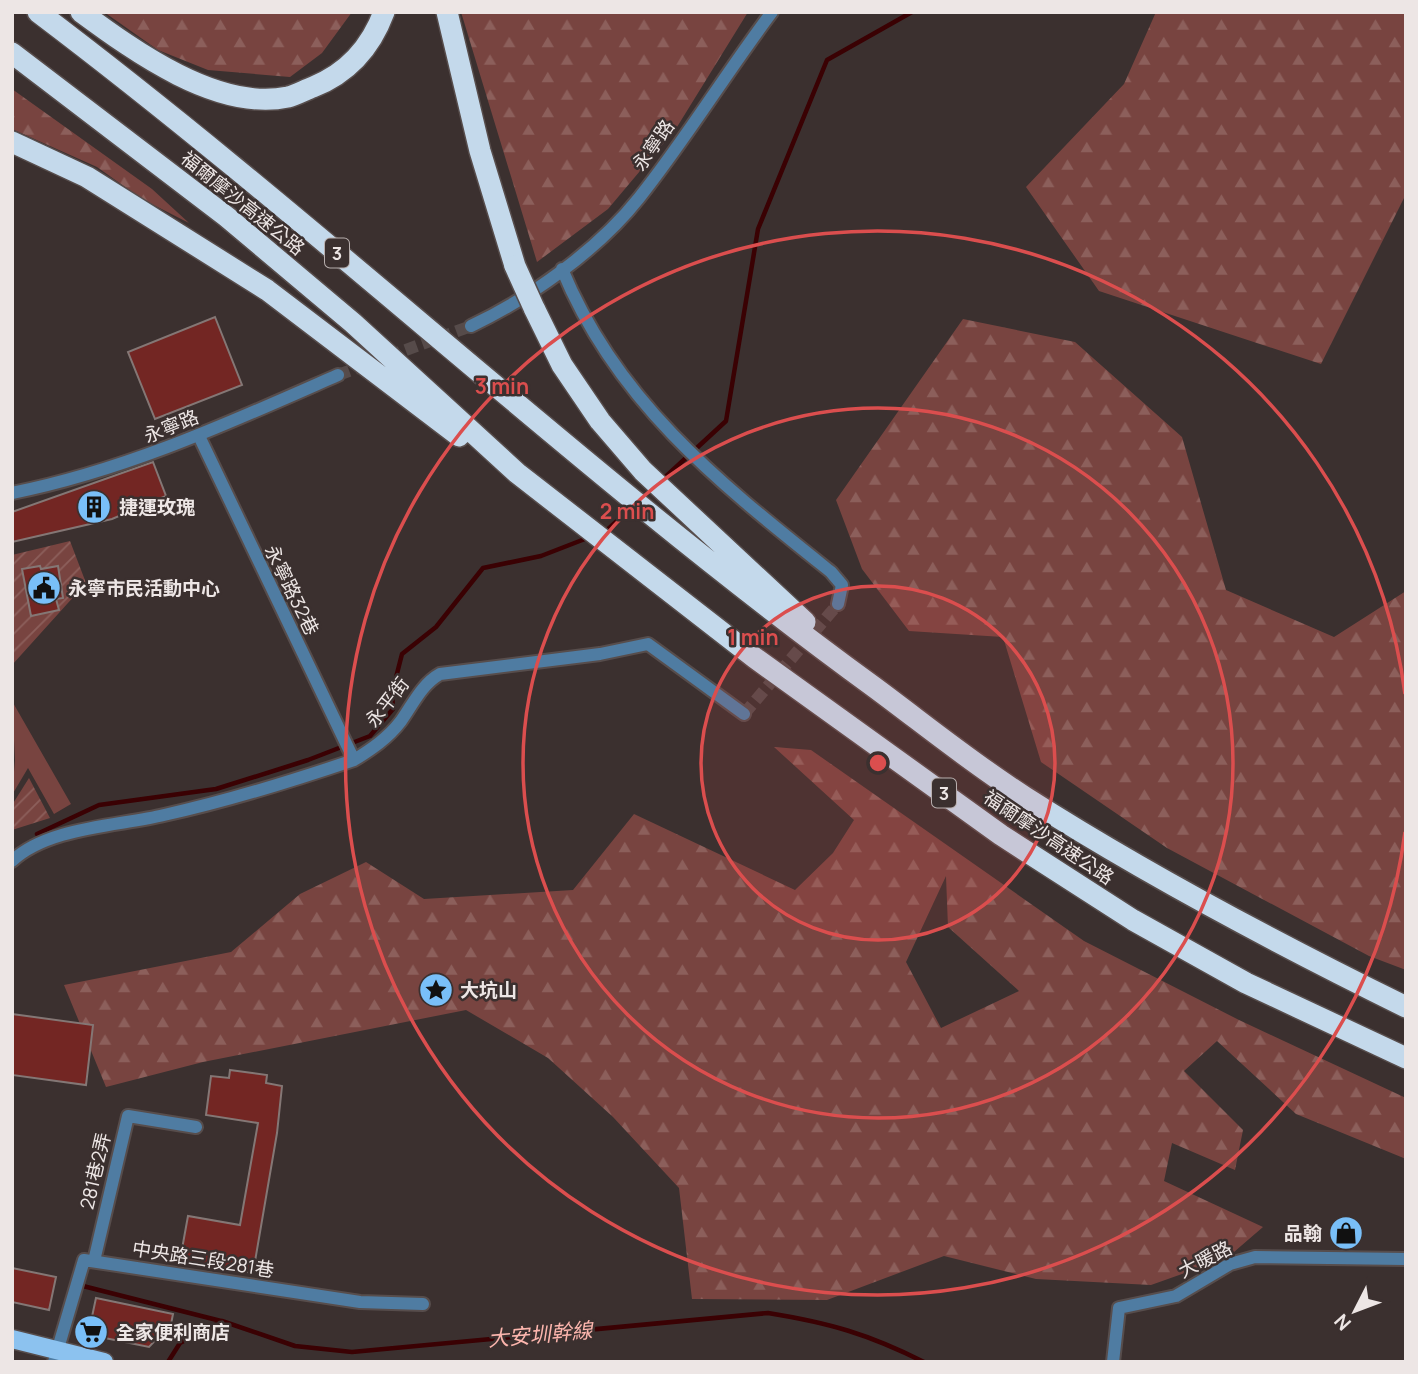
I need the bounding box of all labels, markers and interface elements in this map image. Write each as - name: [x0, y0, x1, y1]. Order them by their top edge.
- street label: 永寧路: [626, 114, 680, 176]
- street label: 福爾摩沙高速公路: [176, 145, 310, 261]
- road number: 3: [325, 239, 349, 268]
- text: 3 min: [475, 372, 529, 400]
- street label: 永寧路: [140, 403, 202, 449]
- building icon: 捷運玫瑰: [75, 488, 113, 526]
- place label: 捷運玫瑰: [119, 494, 195, 520]
- text: 2 min: [600, 497, 654, 525]
- street label: 永寧路32巷: [259, 541, 325, 639]
- public building icon: 永寧市民活動中心: [25, 569, 63, 607]
- place label: 永寧市民活動中心: [68, 575, 220, 601]
- text: 1 min: [727, 623, 779, 651]
- street label: 永平街: [359, 672, 415, 732]
- centre of rings: [866, 751, 890, 775]
- road number: 3: [932, 778, 956, 808]
- street label: 福爾摩沙高速公路: [979, 784, 1119, 890]
- place icon: 大坑山: [417, 971, 455, 1009]
- place label: 大坑山: [460, 977, 517, 1003]
- street label: 281巷2弄: [74, 1130, 116, 1212]
- shop icon: 品翰: [1327, 1214, 1365, 1252]
- place label: 品翰: [1284, 1220, 1322, 1246]
- street label: 大暖路: [1174, 1234, 1236, 1284]
- street label: 中央路三段281巷: [130, 1235, 276, 1283]
- north arrow: [1320, 1276, 1390, 1346]
- text: N: [1328, 1309, 1357, 1336]
- supermarket icon: 全家便利商店: [72, 1313, 110, 1351]
- water label: 大安圳幹線: [486, 1315, 596, 1353]
- place label: 全家便利商店: [116, 1319, 230, 1345]

